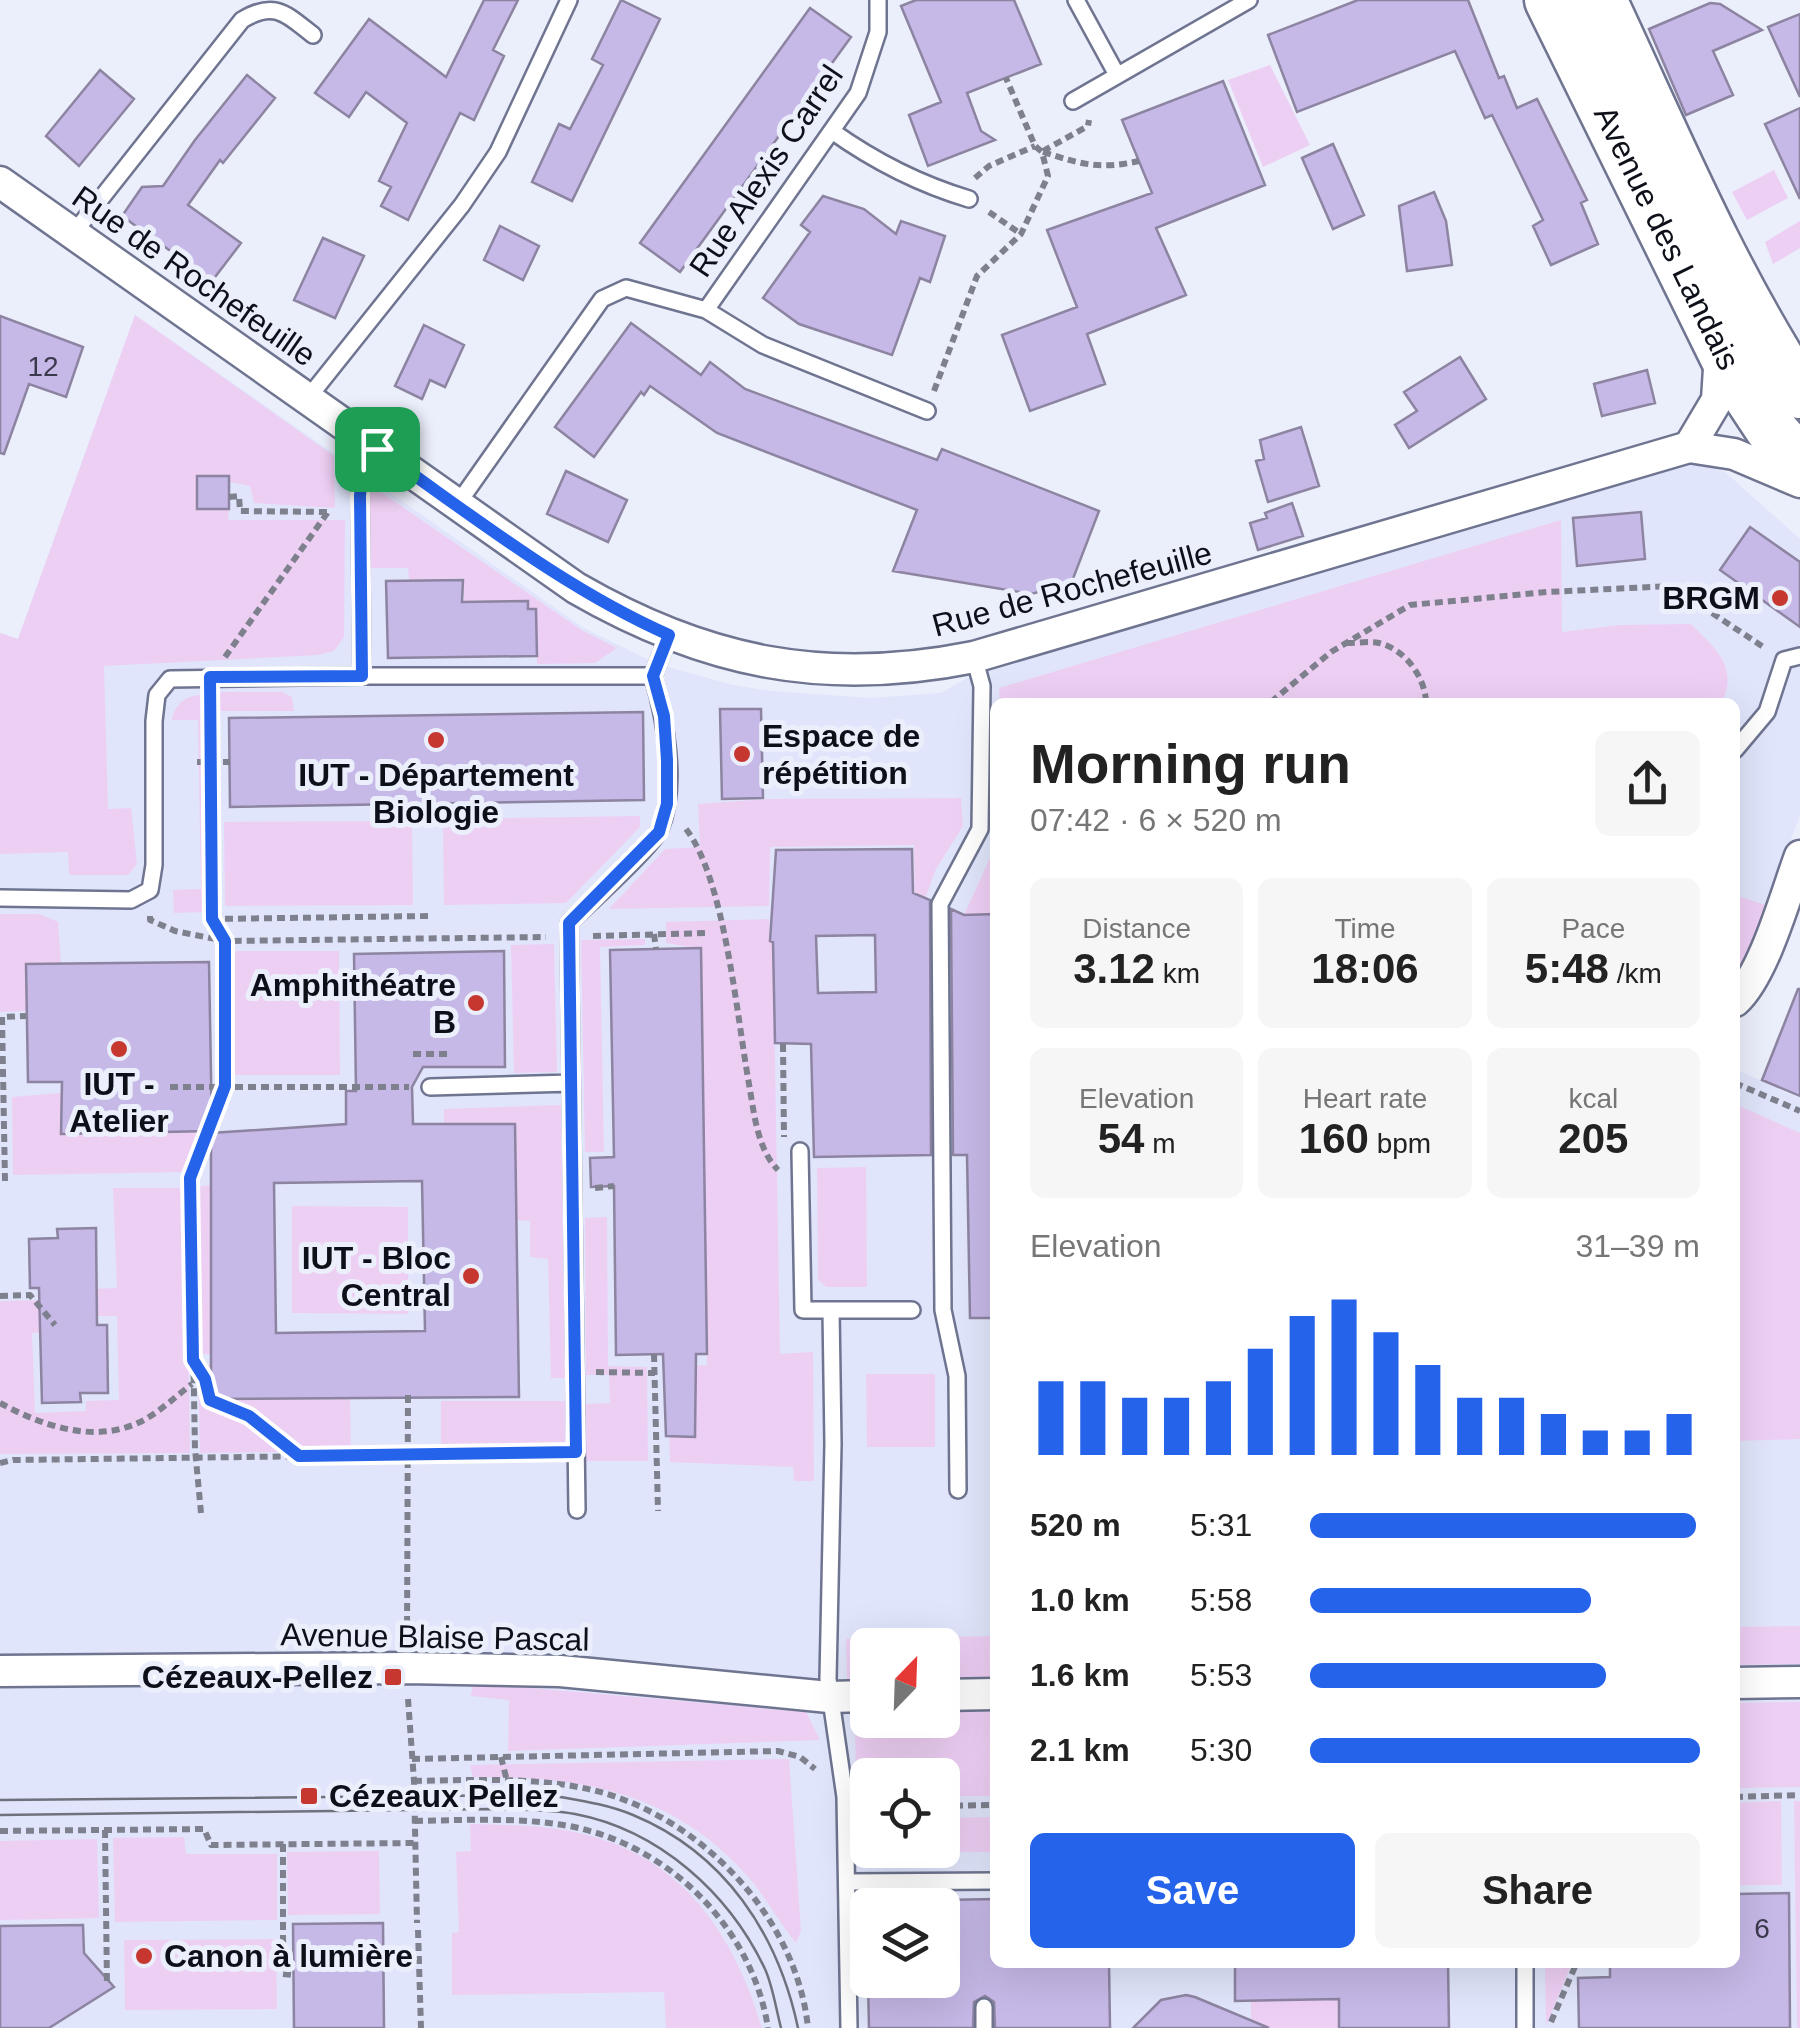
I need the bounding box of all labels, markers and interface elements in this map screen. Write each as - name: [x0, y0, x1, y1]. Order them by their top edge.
- street label: Rue Alexis Carrel: [682, 58, 850, 284]
- street label: Avenue des Landais: [1587, 100, 1747, 376]
- street label: Rue de Rochefeuille: [66, 179, 322, 373]
- house number: 12: [27, 351, 59, 382]
- pin: [335, 407, 420, 492]
- icon: arrive: [350, 422, 405, 477]
- street label: Rue de Rochefeuille: [928, 534, 1216, 644]
- place label: BRGM: [1662, 580, 1760, 616]
- marker: BRGM: [1769, 587, 1791, 609]
- place label: Espace de répétition: [762, 718, 920, 791]
- marker: IUT - Département Biologie: [425, 729, 447, 751]
- button: share: [1595, 731, 1700, 836]
- text: Morning run: [1030, 733, 1351, 795]
- marker: Espace de répétition: [731, 743, 753, 765]
- place label: IUT - Département Biologie: [298, 757, 574, 830]
- text: 07:42 · 6 × 520 m: [1030, 802, 1282, 838]
- text: Distance: [1082, 913, 1191, 944]
- text: Time: [1334, 913, 1396, 944]
- text: Pace: [1561, 913, 1625, 944]
- text: 3.12: [1073, 945, 1155, 992]
- text: 18:06: [1311, 945, 1419, 992]
- text: 5:48: [1525, 945, 1609, 992]
- text: km: [1155, 958, 1200, 989]
- text: /km: [1609, 958, 1662, 989]
- place label: Amphithéatre B: [250, 967, 456, 1040]
- marker: Amphithéatre B: [465, 992, 487, 1014]
- marker: IUT - Atelier: [108, 1038, 130, 1060]
- place label: IUT - Atelier: [69, 1066, 169, 1139]
- text: Elevation: [1079, 1083, 1194, 1114]
- text: Heart rate: [1303, 1083, 1427, 1114]
- text: kcal: [1568, 1083, 1618, 1114]
- text: 54: [1098, 1115, 1144, 1162]
- text: 160: [1299, 1115, 1369, 1162]
- text: 205: [1558, 1115, 1628, 1162]
- text: m: [1144, 1128, 1176, 1159]
- text: bpm: [1369, 1128, 1431, 1159]
- text: Elevation: [1030, 1228, 1162, 1264]
- text: 31–39 m: [1575, 1228, 1700, 1264]
- place label: IUT - Bloc Central: [302, 1240, 451, 1313]
- marker: IUT - Bloc Central: [460, 1265, 482, 1287]
- text: 520 m: [1030, 1507, 1121, 1543]
- text: 5:31: [1190, 1507, 1252, 1543]
- text: 1.0 km: [1030, 1582, 1130, 1618]
- text: 5:58: [1190, 1582, 1252, 1618]
- street label: Avenue Blaise Pascal: [280, 1616, 590, 1658]
- north arrow: [850, 1628, 960, 1738]
- map controls: [850, 1628, 960, 1998]
- text: 1.6 km: [1030, 1657, 1130, 1693]
- text: 5:53: [1190, 1657, 1252, 1693]
- place label: Cézeaux-Pellez: [142, 1659, 373, 1695]
- marker: Cézeaux-Pellez: [382, 1666, 404, 1688]
- text: 2.1 km: [1030, 1732, 1130, 1768]
- text: 5:30: [1190, 1732, 1252, 1768]
- button: locate: [850, 1758, 960, 1868]
- place label: Cézeaux Pellez: [329, 1778, 558, 1814]
- marker: Cézeaux Pellez: [298, 1785, 320, 1807]
- button: Save: [1030, 1833, 1355, 1948]
- button: Share: [1375, 1833, 1700, 1948]
- button: layers: [850, 1888, 960, 1998]
- house number: 6: [1754, 1913, 1770, 1944]
- place label: Canon à lumière: [164, 1938, 413, 1974]
- marker: Canon à lumière: [133, 1945, 155, 1967]

